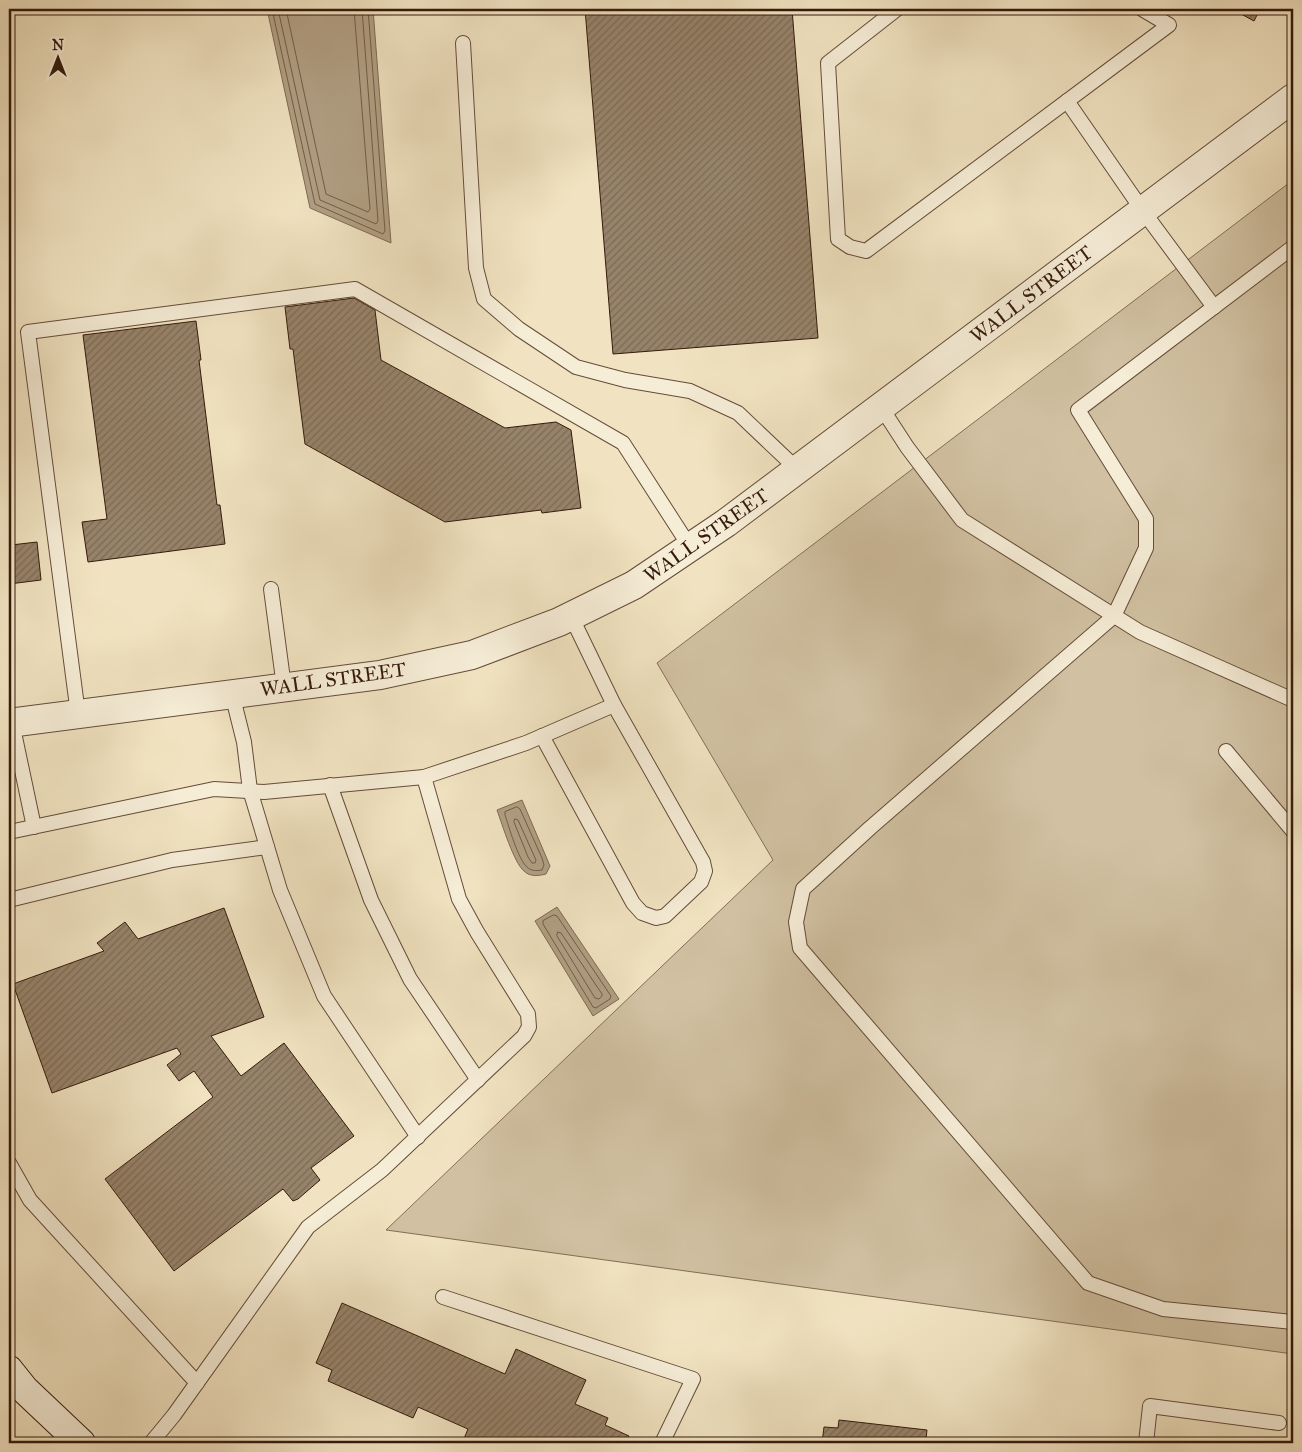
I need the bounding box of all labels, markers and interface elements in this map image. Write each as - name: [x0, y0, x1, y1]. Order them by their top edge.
- north arrow: [32, 32, 82, 82]
- text: N: [52, 37, 64, 54]
- street label: WALL STREET: [965, 240, 1097, 348]
- street label: WALL STREET: [639, 483, 773, 587]
- street label: WALL STREET: [258, 657, 408, 701]

